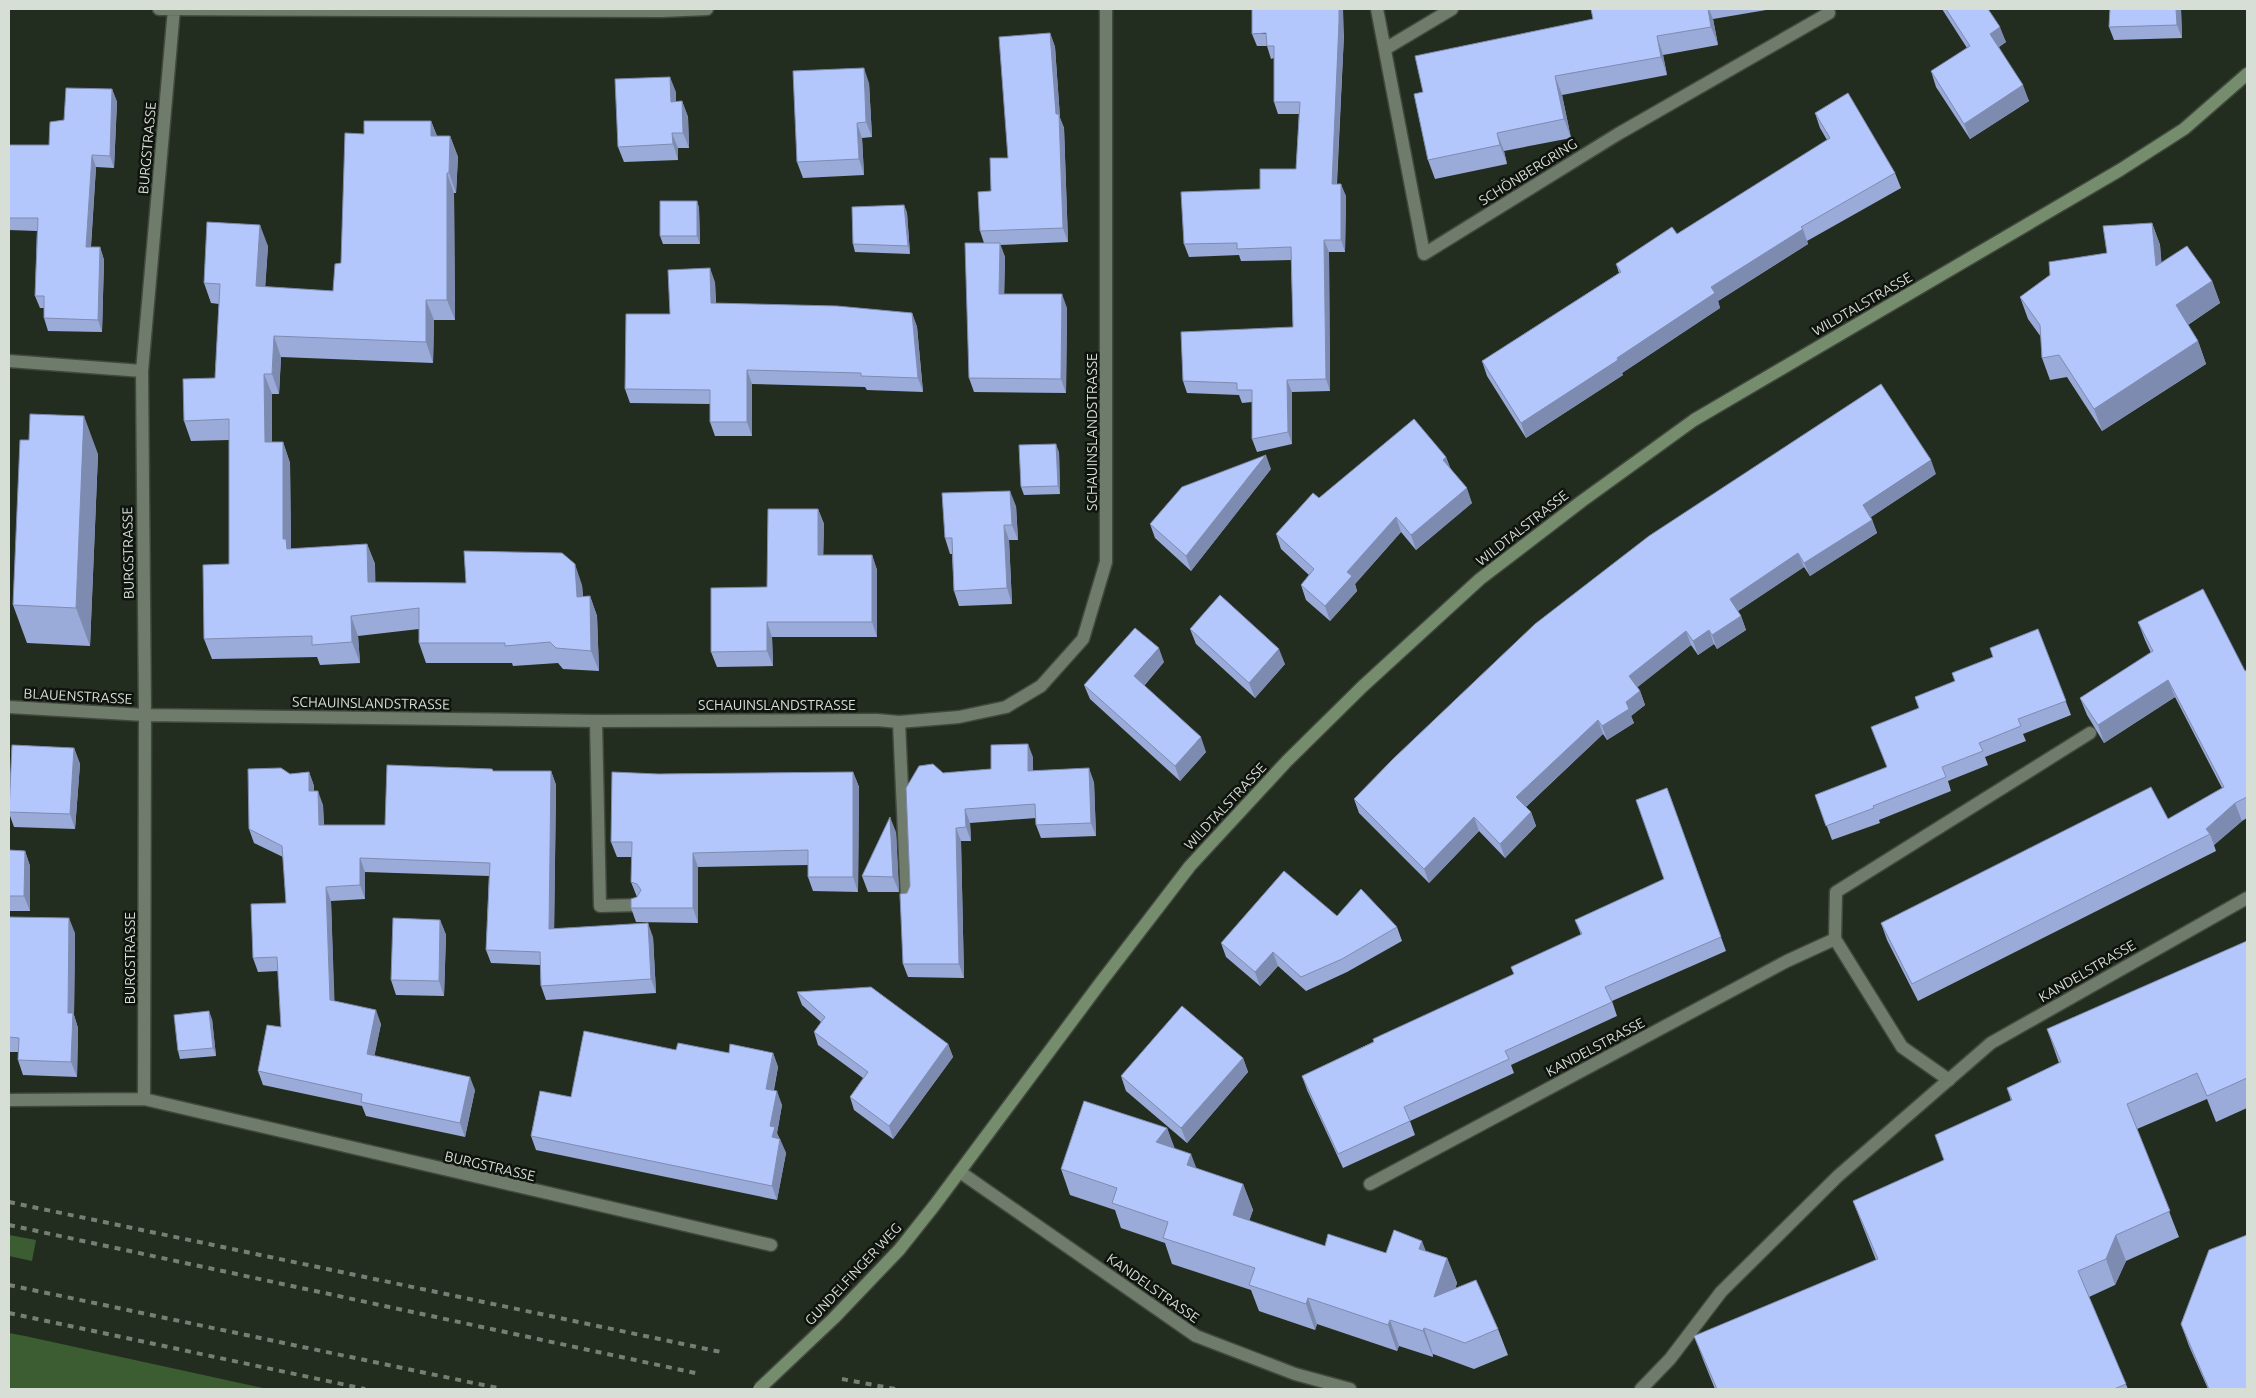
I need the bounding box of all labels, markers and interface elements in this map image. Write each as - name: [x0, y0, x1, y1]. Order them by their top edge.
- street label: BURGSTRASSE: [135, 101, 159, 195]
- street label: SCHÖNBERGRING: [1475, 134, 1580, 209]
- street label: WILDTALSTRASSE: [1809, 269, 1915, 339]
- street label: SCHAUINSLANDSTRASSE: [1084, 353, 1100, 511]
- street label: WILDTALSTRASSE: [1473, 487, 1571, 569]
- street label: BURGSTRASSE: [119, 507, 137, 599]
- street label: BLAUENSTRASSE: [23, 685, 133, 707]
- street label: SCHAUINSLANDSTRASSE: [292, 694, 450, 712]
- street label: SCHAUINSLANDSTRASSE: [698, 697, 856, 713]
- street label: WILDTALSTRASSE: [1181, 759, 1269, 853]
- street label: BURGSTRASSE: [122, 912, 138, 1004]
- street label: KANDELSTRASSE: [2036, 937, 2138, 1005]
- street label: KANDELSTRASSE: [1543, 1014, 1647, 1080]
- street label: BURGSTRASSE: [443, 1148, 537, 1184]
- street label: GUNDELFINGER WEG: [802, 1220, 904, 1328]
- street label: KANDELSTRASSE: [1104, 1250, 1202, 1326]

